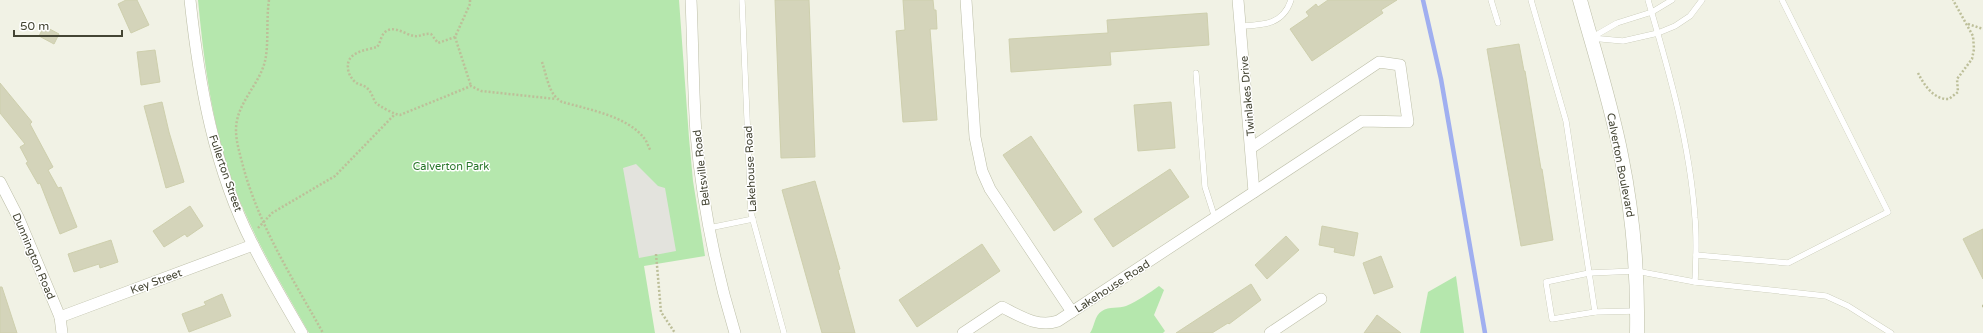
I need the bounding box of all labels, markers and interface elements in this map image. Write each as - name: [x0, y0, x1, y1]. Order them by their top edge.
- scale bar: [14, 12, 122, 38]
- text: 50 m: [20, 19, 49, 33]
- street label: Twinlakes Drive: [1238, 55, 1257, 137]
- street label: Calverton Boulevard: [1604, 112, 1637, 218]
- street label: Lakehouse Road: [742, 125, 759, 213]
- street label: Beltsville Road: [690, 129, 713, 207]
- street label: Fullerton Street: [206, 133, 245, 213]
- park label: Calverton Park: [413, 160, 489, 173]
- street label: Dunnington Road: [9, 211, 58, 301]
- street label: Lakehouse Road: [1072, 257, 1152, 315]
- street label: Key Street: [129, 266, 184, 297]

